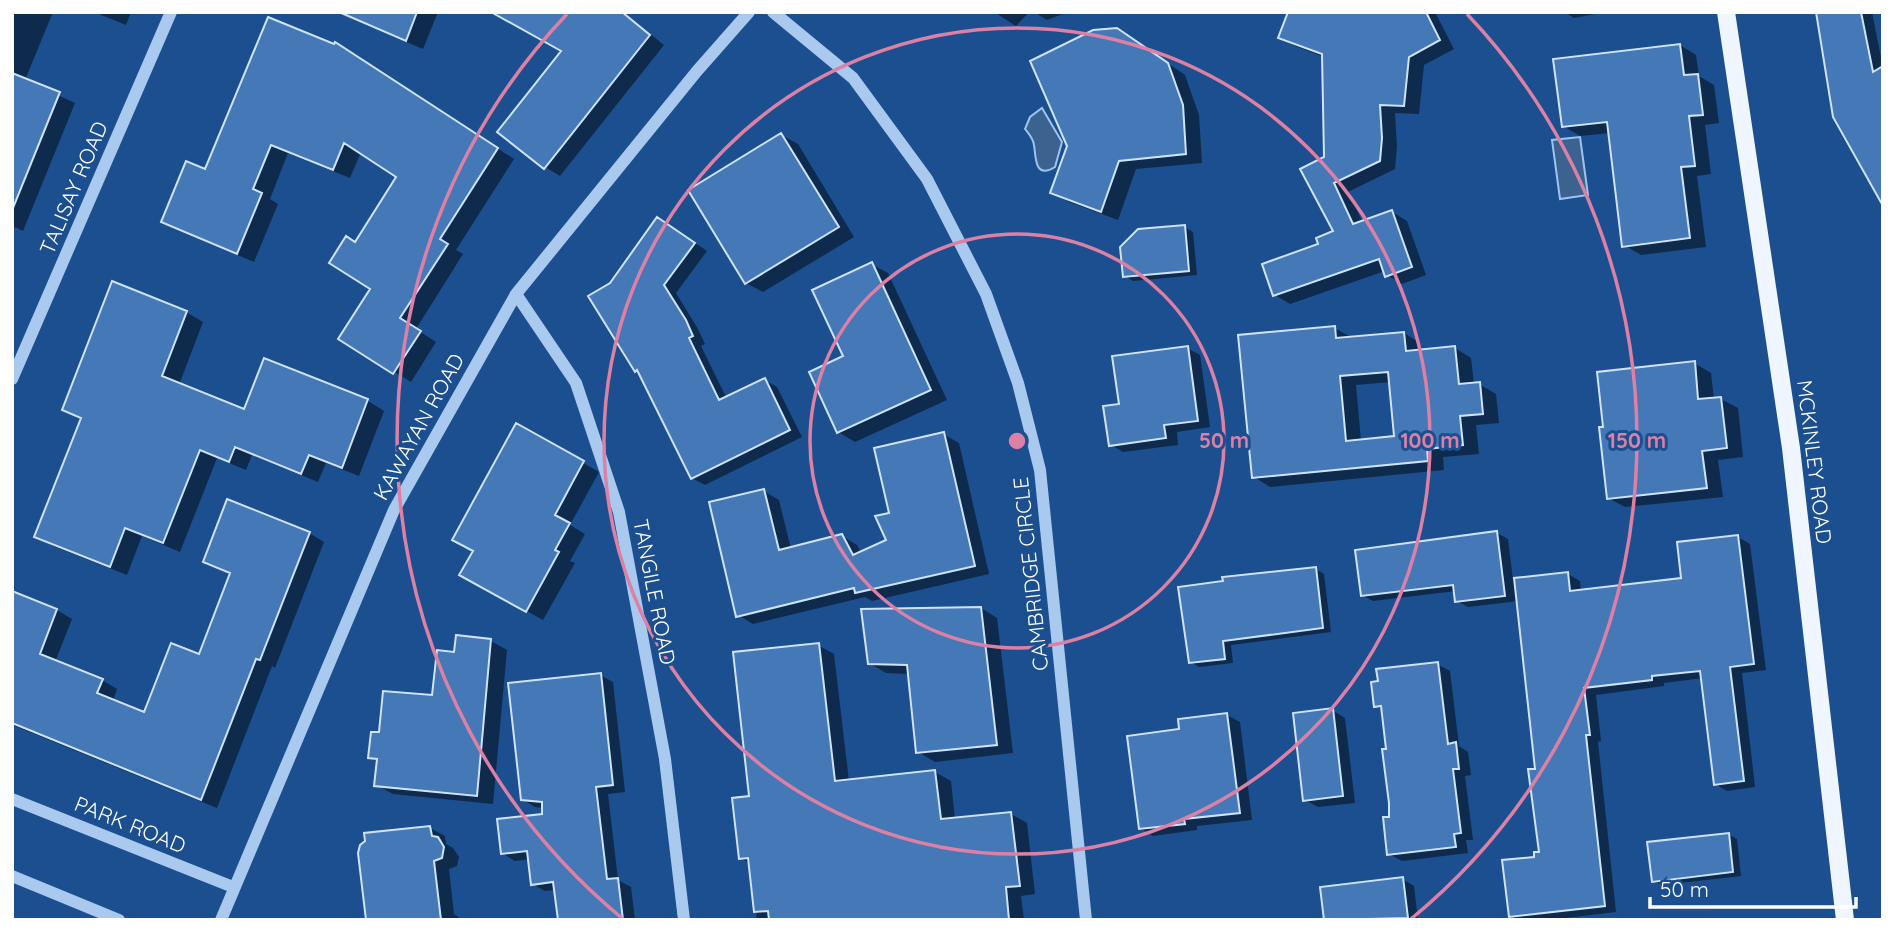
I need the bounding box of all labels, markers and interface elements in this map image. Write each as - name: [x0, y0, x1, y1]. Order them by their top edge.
- street label: TALISAY ROAD: [33, 117, 113, 258]
- street label: KAWAYAN ROAD: [367, 349, 469, 504]
- street label: MCKINLEY ROAD: [1792, 378, 1838, 545]
- text: 50 m: [1199, 427, 1249, 453]
- text: 100 m: [1400, 427, 1460, 453]
- text: 150 m: [1608, 427, 1666, 453]
- centre of rings: [1005, 429, 1029, 453]
- street label: CAMBRIDGE CIRCLE: [1007, 476, 1053, 672]
- street label: TANGILE ROAD: [628, 517, 682, 667]
- street label: PARK ROAD: [71, 790, 190, 858]
- scale bar: [1650, 866, 1856, 910]
- text: 50 m: [1660, 876, 1709, 902]

